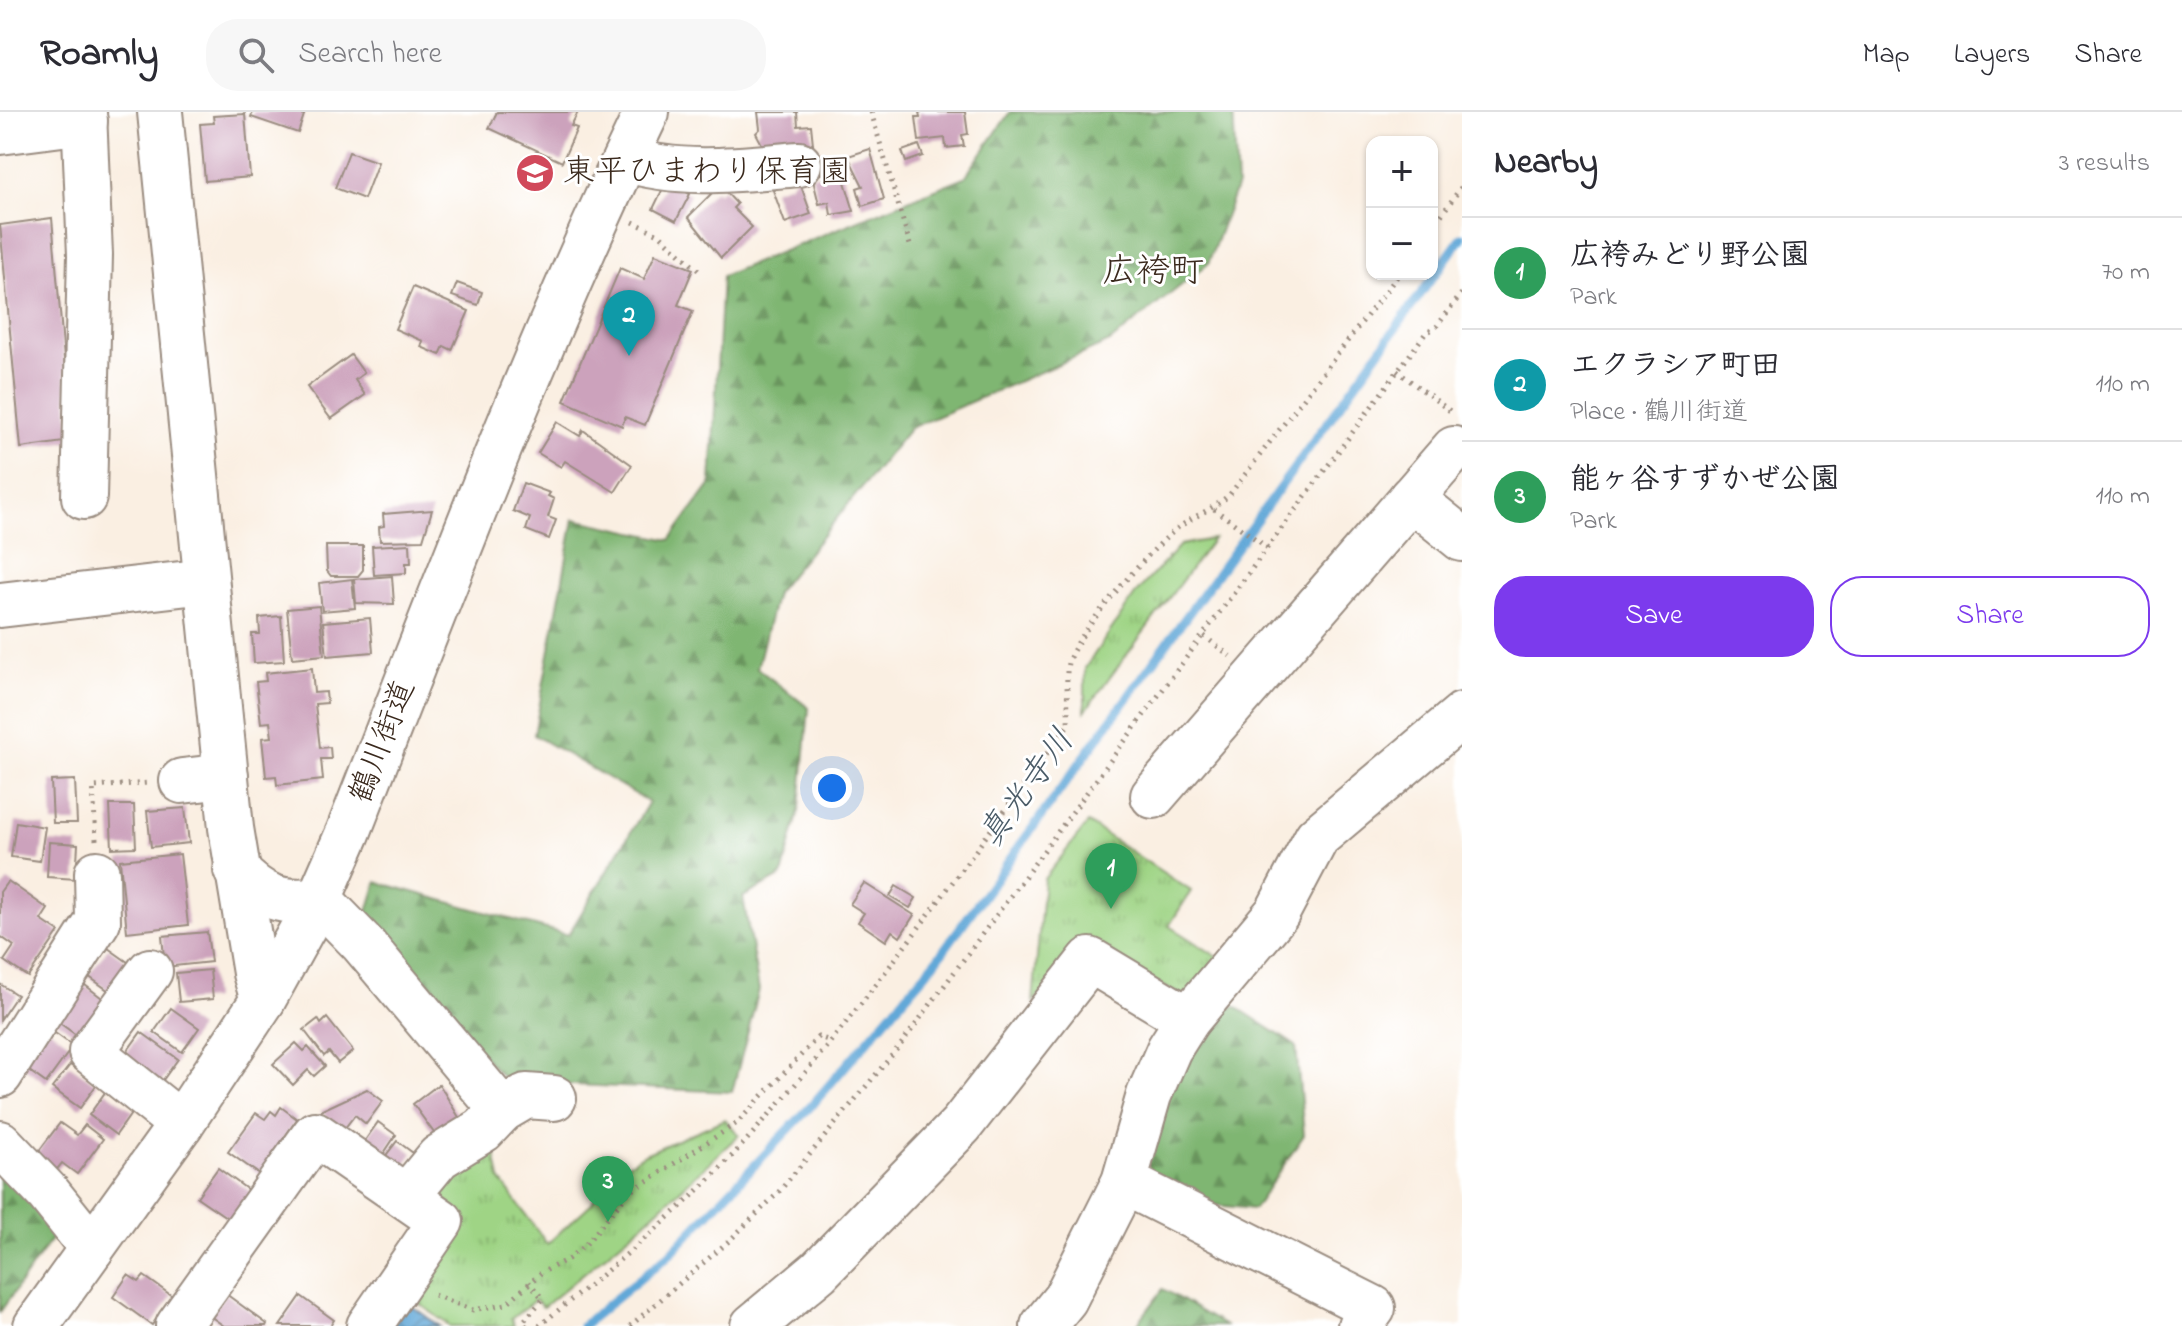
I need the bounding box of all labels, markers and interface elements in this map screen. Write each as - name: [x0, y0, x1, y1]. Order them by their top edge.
- search box: [206, 19, 766, 91]
- text: Roamly: [40, 27, 158, 83]
- icon: search: [234, 33, 278, 77]
- text: Search here: [298, 33, 442, 77]
- text: Map: [1862, 35, 1910, 76]
- text: Layers: [1954, 35, 2030, 76]
- text: Share: [2074, 35, 2142, 76]
- map controls: [1366, 136, 1438, 280]
- button: +: [1366, 136, 1438, 208]
- text: Nearby: [1494, 139, 1598, 189]
- text: 3 results: [2059, 145, 2150, 183]
- place label: 東平ひまわり保育園: [563, 150, 851, 197]
- school or university icon: 東平ひまわり保育園: [514, 152, 556, 194]
- button: −: [1366, 208, 1438, 280]
- text: 広袴みどり野公園: [1570, 235, 1810, 279]
- district label: 広袴町: [1102, 248, 1204, 298]
- text: 1: [1516, 254, 1524, 292]
- text: 70 m: [2101, 254, 2150, 292]
- text: Park: [1570, 279, 1617, 317]
- pin: 2: [603, 290, 655, 356]
- text: エクラシア町田: [1570, 345, 1781, 389]
- text: 2: [1514, 366, 1526, 404]
- text: 110 m: [2096, 366, 2150, 404]
- text: Place · 鶴川街道: [1570, 394, 1748, 432]
- text: 能ヶ谷すずかぜ公園: [1570, 459, 1840, 503]
- text: 3: [1515, 478, 1525, 516]
- text: 110 m: [2096, 478, 2150, 516]
- text: Park: [1570, 503, 1617, 541]
- button: Save: [1494, 576, 1814, 657]
- button: Share: [1830, 576, 2150, 657]
- street label: 鶴川街道: [339, 674, 429, 810]
- water label: 真光寺川: [968, 719, 1088, 859]
- your location: [812, 768, 852, 808]
- pin: 1: [1085, 843, 1137, 909]
- pin: 3: [582, 1156, 634, 1222]

